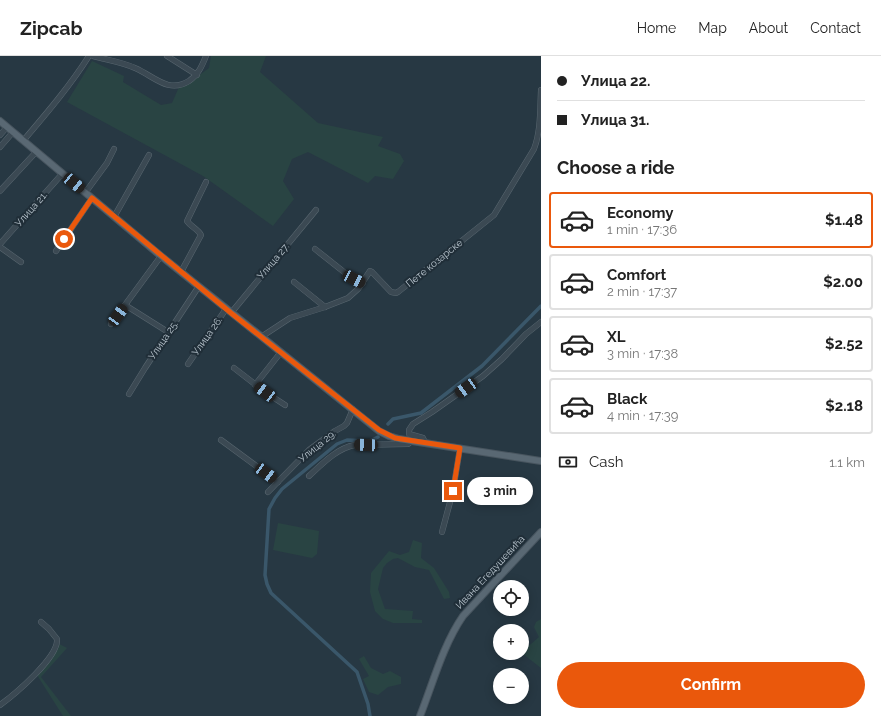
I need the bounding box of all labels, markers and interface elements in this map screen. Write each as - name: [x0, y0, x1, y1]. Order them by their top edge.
- text: Zipcab: [20, 17, 82, 39]
- text: Home: [637, 20, 676, 36]
- text: Map: [698, 20, 727, 36]
- text: About: [749, 20, 788, 36]
- text: Contact: [810, 20, 861, 36]
- text: Улица 22.: [581, 72, 650, 90]
- text: Улица 31.: [581, 111, 649, 129]
- text: Choose a ride: [557, 157, 675, 178]
- car: [61, 171, 87, 195]
- street label: Улица 21.: [13, 189, 49, 229]
- icon: car: [559, 202, 595, 238]
- text: Economy: [607, 204, 674, 222]
- text: $1.48: [825, 211, 863, 229]
- text: 1 min · 17:36: [607, 222, 677, 237]
- route start: [55, 230, 73, 248]
- street label: Пете козарске: [403, 237, 465, 289]
- street label: Улица 27.: [255, 241, 291, 281]
- icon: car: [559, 264, 595, 300]
- text: Comfort: [607, 266, 666, 284]
- car: [341, 268, 367, 290]
- text: $2.00: [823, 273, 863, 291]
- text: 2 min · 17:37: [607, 284, 677, 299]
- car: [106, 302, 130, 328]
- street label: Улица 26.: [190, 314, 224, 357]
- street label: Улица 25.: [146, 319, 180, 361]
- icon: car: [559, 326, 595, 362]
- text: XL: [607, 328, 625, 346]
- text: $2.52: [825, 335, 863, 353]
- text: 3 min · 17:38: [607, 346, 678, 361]
- car: [453, 376, 479, 400]
- car: [252, 380, 278, 404]
- icon: car: [559, 388, 595, 424]
- text: Black: [607, 390, 647, 408]
- text: $2.18: [825, 397, 863, 415]
- text: 4 min · 17:39: [607, 408, 678, 423]
- street label: Улица 29.: [296, 428, 338, 464]
- car: [354, 439, 378, 451]
- icon: cash: [557, 451, 579, 473]
- text: Cash: [589, 453, 623, 471]
- text: 1.1 km: [829, 455, 865, 470]
- car: [253, 461, 279, 485]
- callout: 3 min: [467, 477, 533, 505]
- route end: [444, 482, 462, 500]
- text: 3 min: [483, 483, 517, 498]
- street label: Ивана Егедушевића: [453, 533, 527, 611]
- map controls: [493, 580, 529, 704]
- button: locate: [493, 580, 529, 616]
- button: +: [493, 624, 529, 660]
- button: Confirm: [557, 662, 865, 708]
- button: −: [493, 668, 529, 704]

